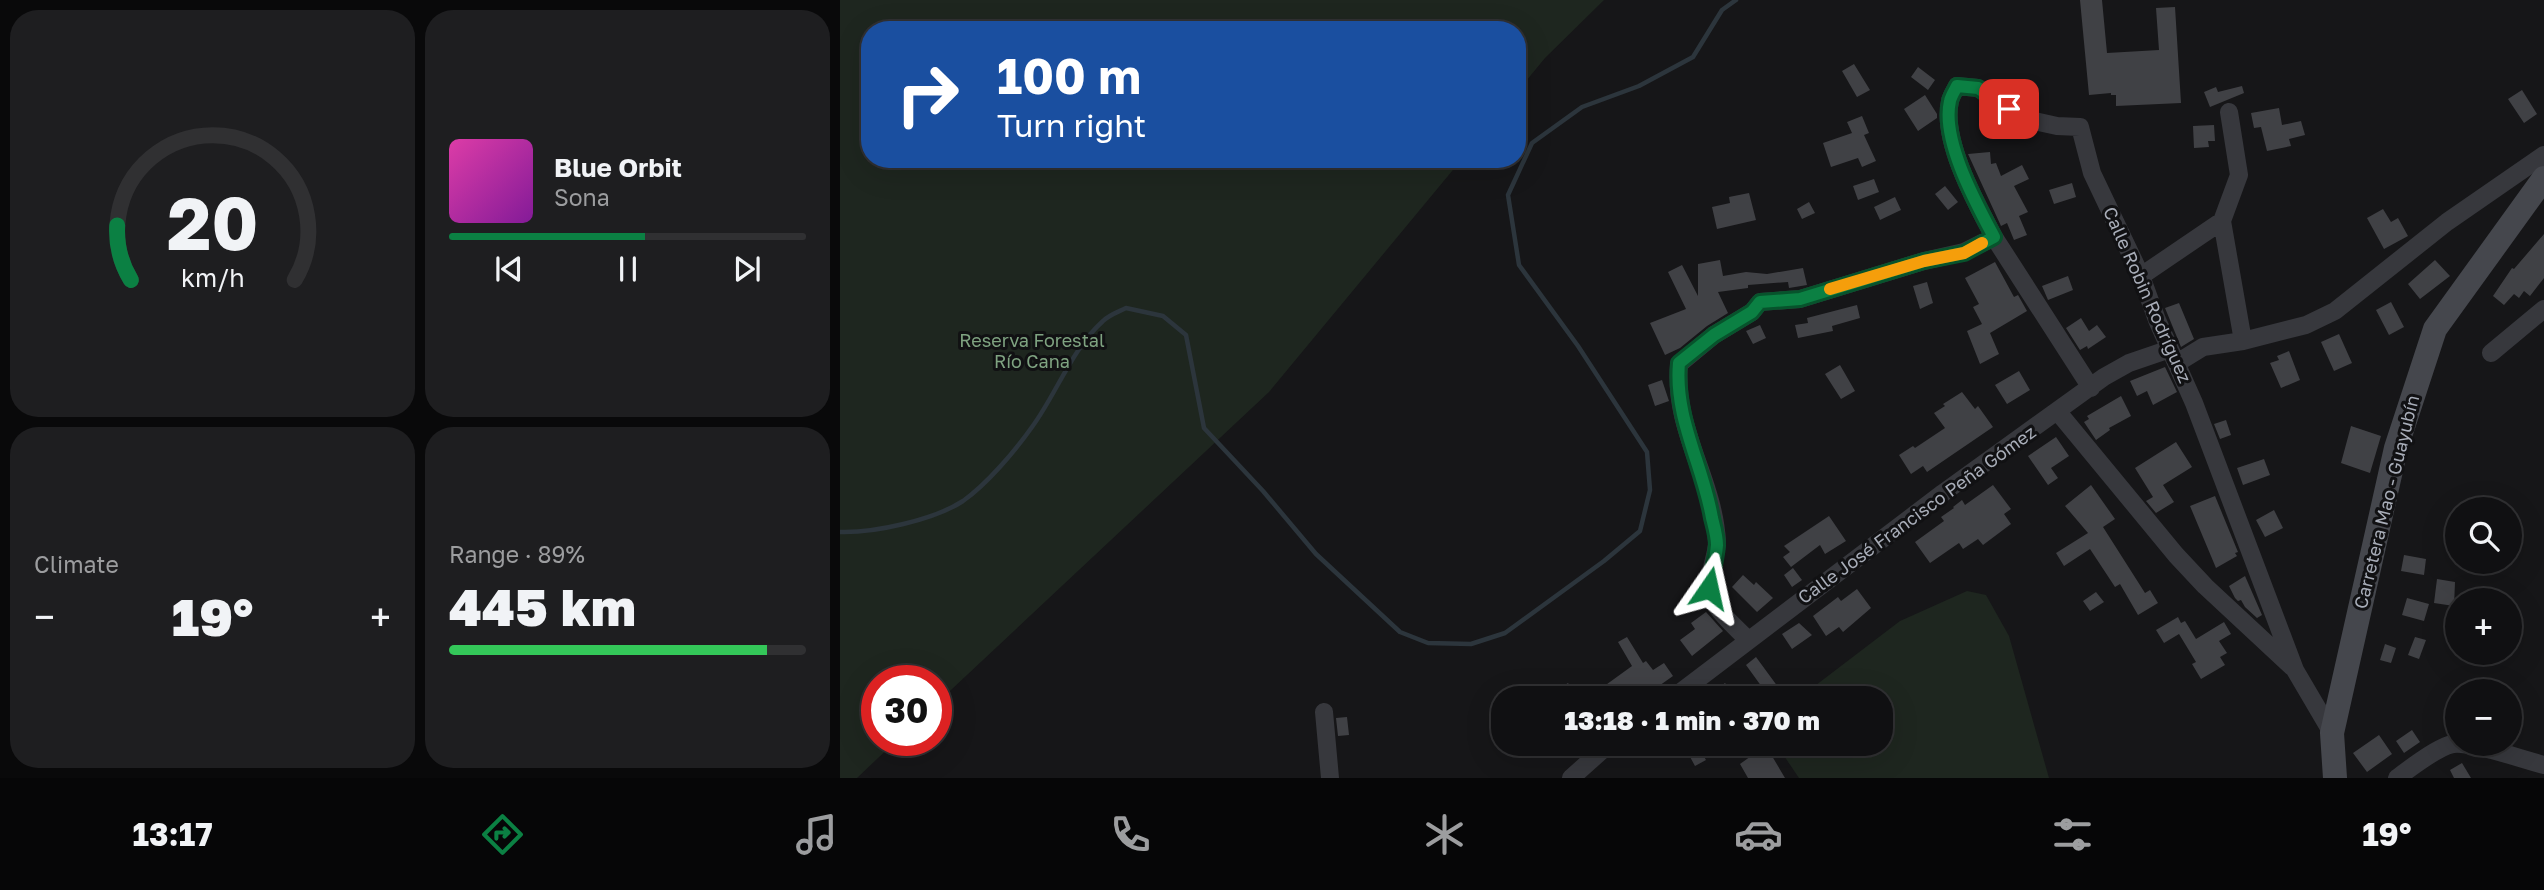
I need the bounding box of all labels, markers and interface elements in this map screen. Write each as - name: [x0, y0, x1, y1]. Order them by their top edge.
- text: 100 m: [997, 46, 1141, 105]
- icon: right: [882, 49, 973, 140]
- pin: [1979, 79, 2039, 139]
- icon: arrive: [1990, 90, 2028, 128]
- text: Turn right: [997, 106, 1146, 144]
- text: Blue Orbit: [554, 152, 682, 183]
- text: 20: [167, 179, 258, 266]
- text: Sona: [554, 183, 610, 211]
- street label: Calle Robin Rodríguez: [2099, 203, 2197, 386]
- icon: previous: [490, 250, 528, 288]
- icon: pause: [609, 250, 647, 288]
- icon: next: [728, 250, 766, 288]
- text: km/h: [181, 262, 244, 293]
- park label: Reserva Forestal Río Cana: [959, 329, 1105, 372]
- street label: Carretera Mao - Guayubín: [2349, 393, 2423, 611]
- street label: Calle José Francisco Peña Gómez: [1793, 420, 2040, 608]
- map controls: [2445, 497, 2522, 756]
- button: search: [2445, 497, 2522, 574]
- text: Range · 89%: [449, 540, 585, 568]
- text: Climate: [34, 550, 119, 578]
- position arrow: [1672, 551, 1746, 625]
- text: 445 km: [449, 575, 636, 637]
- text: 19°: [172, 585, 253, 647]
- button: +: [2445, 588, 2522, 665]
- text: −: [34, 594, 55, 639]
- text: +: [370, 594, 391, 639]
- speed limit sign: 30: [861, 665, 952, 756]
- button: −: [2445, 679, 2522, 756]
- text: 13:18 · 1 min · 370 m: [1564, 705, 1820, 736]
- icon: directions: [478, 810, 527, 859]
- icon: music: [792, 810, 841, 859]
- icon: phone: [1106, 810, 1155, 859]
- icon: climate: [1420, 810, 1469, 859]
- icon: car: [1734, 810, 1783, 859]
- icon: filters: [2048, 810, 2097, 859]
- text: 13:17: [133, 815, 213, 853]
- text: 19°: [2362, 815, 2411, 853]

